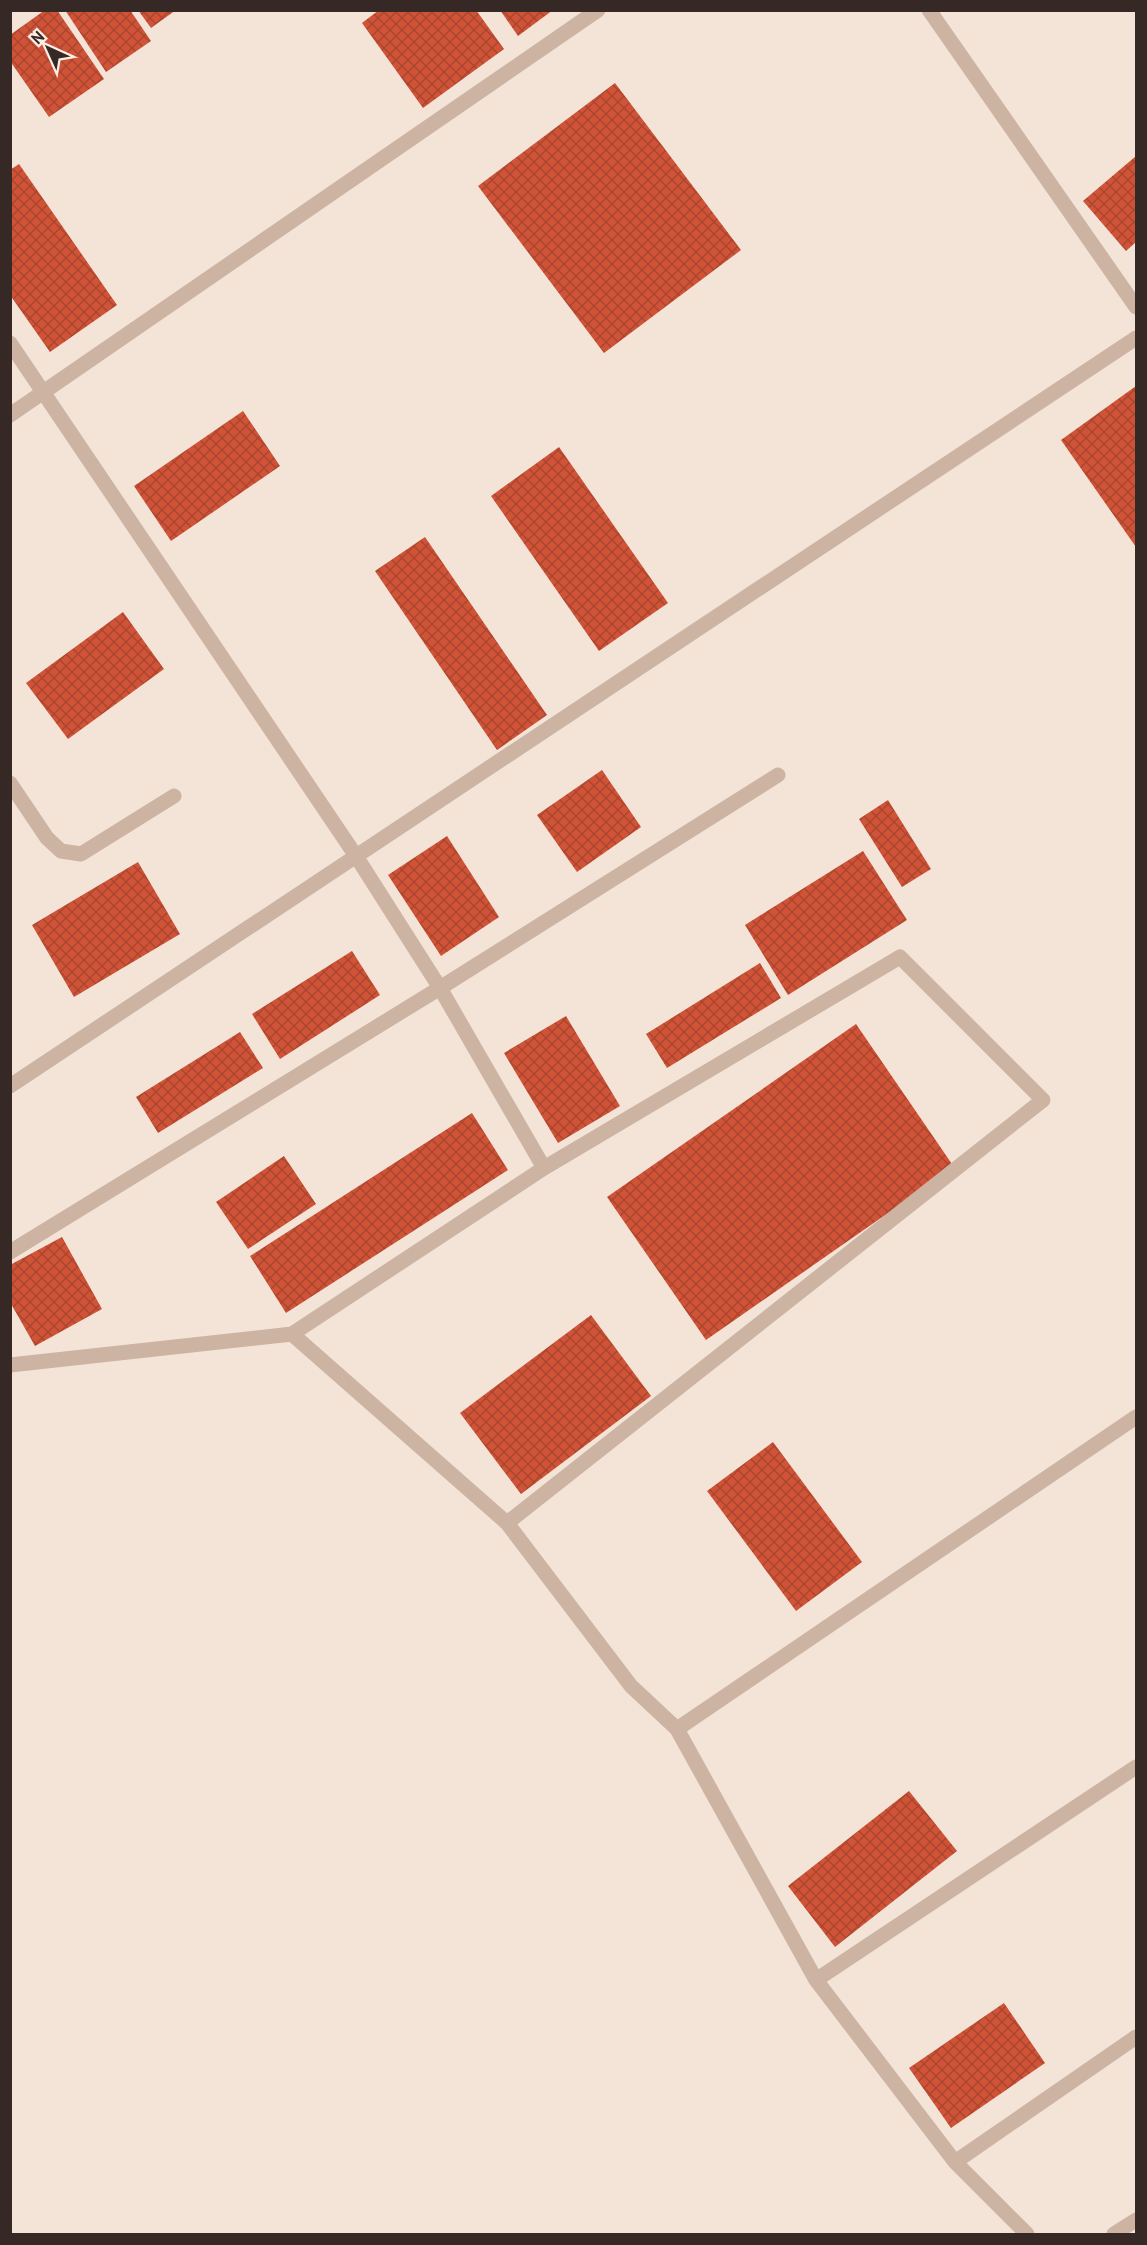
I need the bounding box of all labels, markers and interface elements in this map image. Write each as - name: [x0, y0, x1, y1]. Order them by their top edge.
- north arrow: [18, 18, 78, 78]
- text: N: [27, 27, 48, 48]

